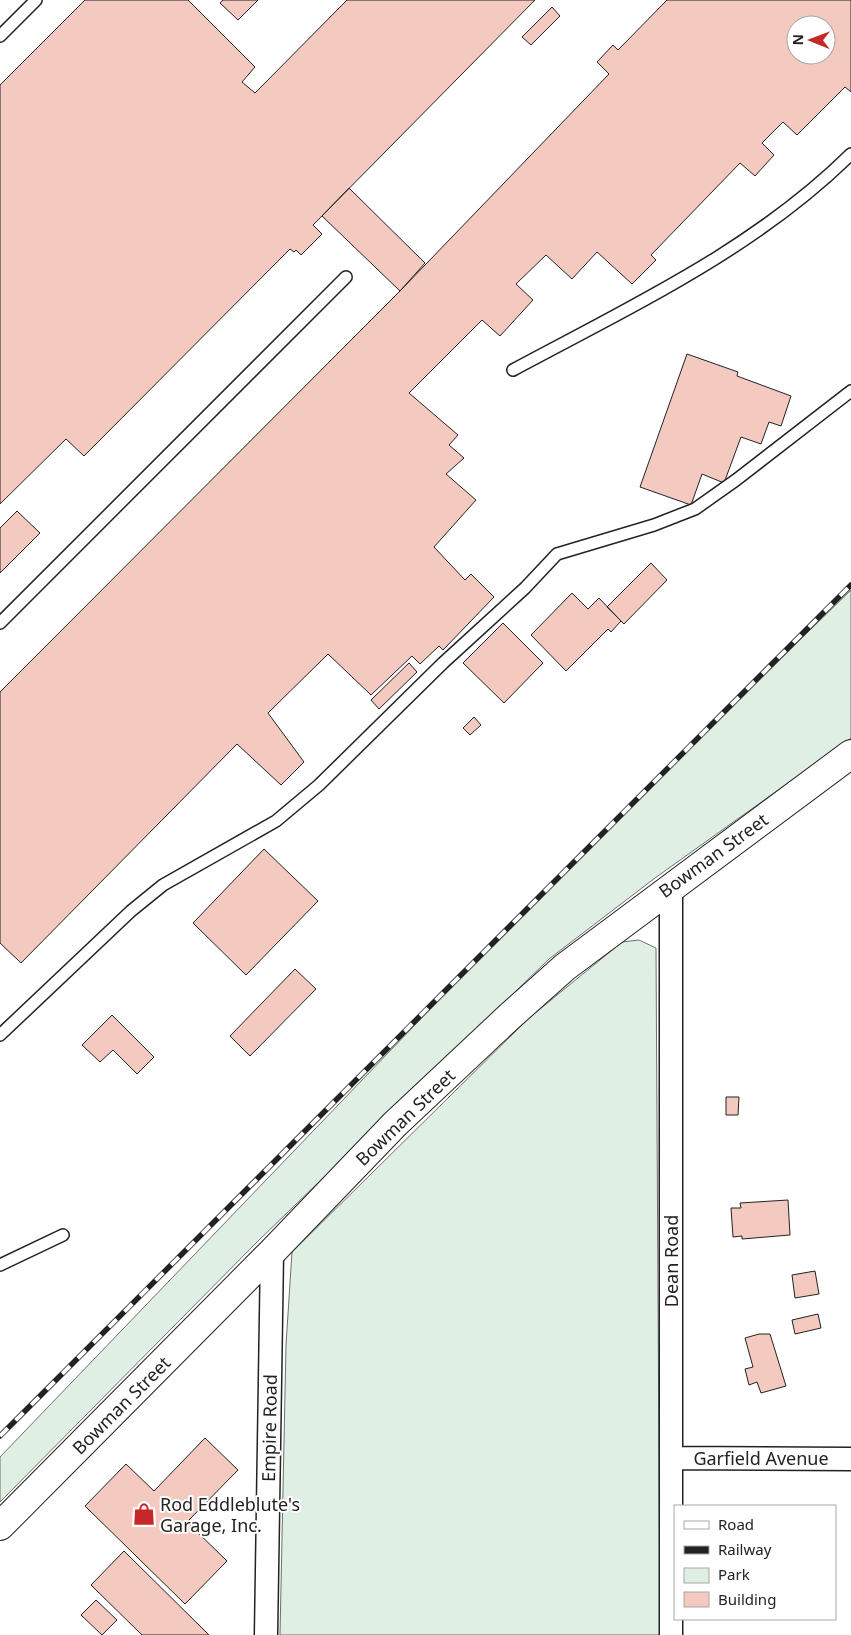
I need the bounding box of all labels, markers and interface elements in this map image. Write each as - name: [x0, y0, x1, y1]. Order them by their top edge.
- north arrow: [786, 15, 836, 65]
- text: N: [788, 34, 807, 46]
- street label: Bowman Street: [654, 807, 773, 903]
- street label: Bowman Street: [350, 1063, 460, 1171]
- street label: Dean Road: [659, 1215, 683, 1307]
- street label: Bowman Street: [67, 1350, 176, 1459]
- street label: Empire Road: [256, 1374, 282, 1482]
- street label: Garfield Avenue: [693, 1446, 829, 1470]
- place label: Rod Eddleblute's Garage, Inc.: [160, 1492, 300, 1537]
- shop icon: Rod Eddleblute's Garage, Inc.: [131, 1501, 157, 1527]
- legend: [674, 1505, 836, 1620]
- text: Road: [718, 1514, 754, 1534]
- text: Railway: [718, 1539, 772, 1559]
- text: Park: [718, 1564, 750, 1584]
- text: Building: [718, 1589, 776, 1609]

